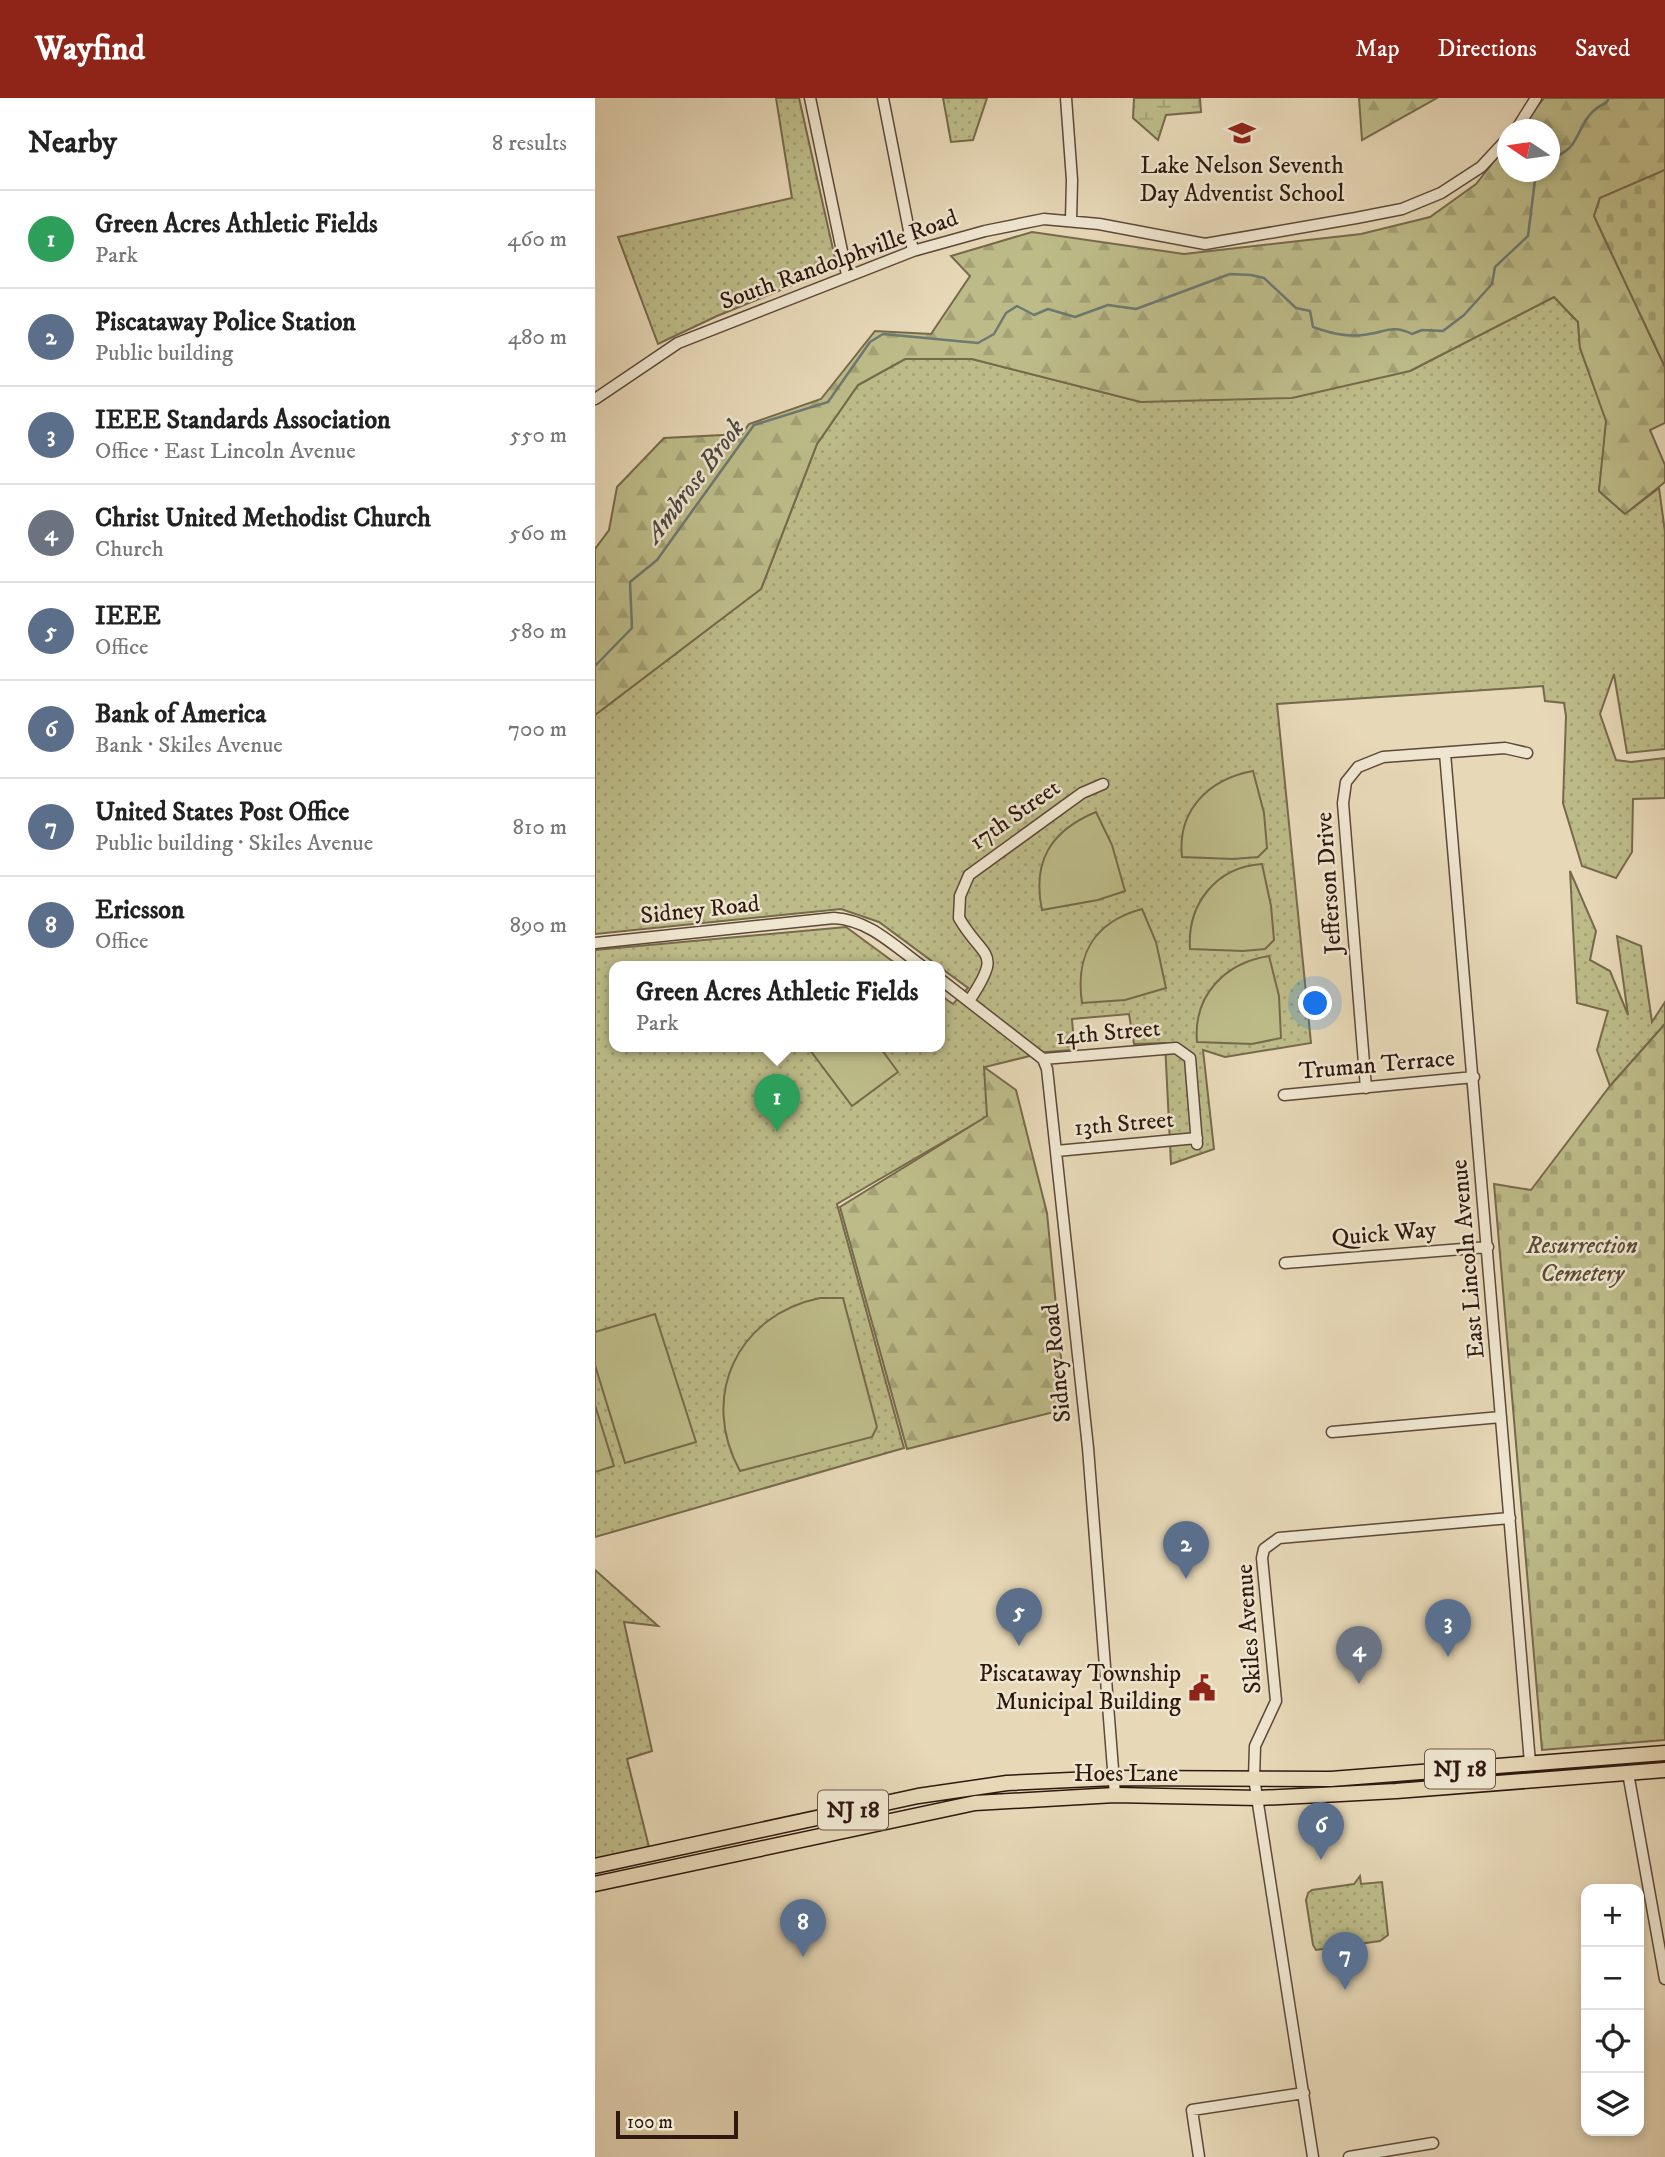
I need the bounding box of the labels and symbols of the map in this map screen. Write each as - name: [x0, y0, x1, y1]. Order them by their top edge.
- school or university icon: Lake Nelson Seventh Day Adventist School: [1227, 118, 1257, 148]
- north arrow: [1497, 119, 1560, 182]
- place label: Lake Nelson Seventh Day Adventist School: [1139, 151, 1345, 209]
- street label: South Randolphville Road: [716, 203, 962, 317]
- water label: Ambrose Brook: [636, 412, 752, 552]
- street label: 17th Street: [964, 773, 1066, 857]
- street label: Jefferson Drive: [1309, 811, 1349, 957]
- street label: Sidney Road: [639, 889, 761, 931]
- your location: [1298, 986, 1332, 1020]
- street label: 14th Street: [1054, 1013, 1162, 1053]
- street label: Truman Terrace: [1298, 1043, 1456, 1087]
- pin: 1: [754, 1074, 800, 1132]
- street label: 13th Street: [1073, 1105, 1175, 1143]
- street label: East Lincoln Avenue: [1444, 1158, 1492, 1360]
- street label: Quick Way: [1330, 1214, 1438, 1254]
- park label: Resurrection Cemetery: [1525, 1231, 1638, 1289]
- street label: Sidney Road: [1036, 1302, 1078, 1424]
- pin: 2: [1163, 1521, 1209, 1579]
- street label: Skiles Avenue: [1229, 1563, 1269, 1695]
- pin: 5: [996, 1588, 1042, 1646]
- pin: 3: [1425, 1599, 1471, 1657]
- pin: 4: [1336, 1626, 1382, 1684]
- place label: Piscataway Township Municipal Building: [979, 1659, 1181, 1717]
- public building icon: Piscataway Township Municipal Building: [1187, 1673, 1217, 1703]
- road number: NJ 18: [1425, 1750, 1495, 1788]
- street label: Hoes Lane: [1074, 1759, 1178, 1789]
- road number: NJ 18: [818, 1791, 888, 1830]
- pin: 6: [1298, 1802, 1344, 1860]
- pin: 8: [780, 1899, 826, 1957]
- pin: 7: [1322, 1932, 1368, 1990]
- scale bar: [616, 2108, 739, 2140]

